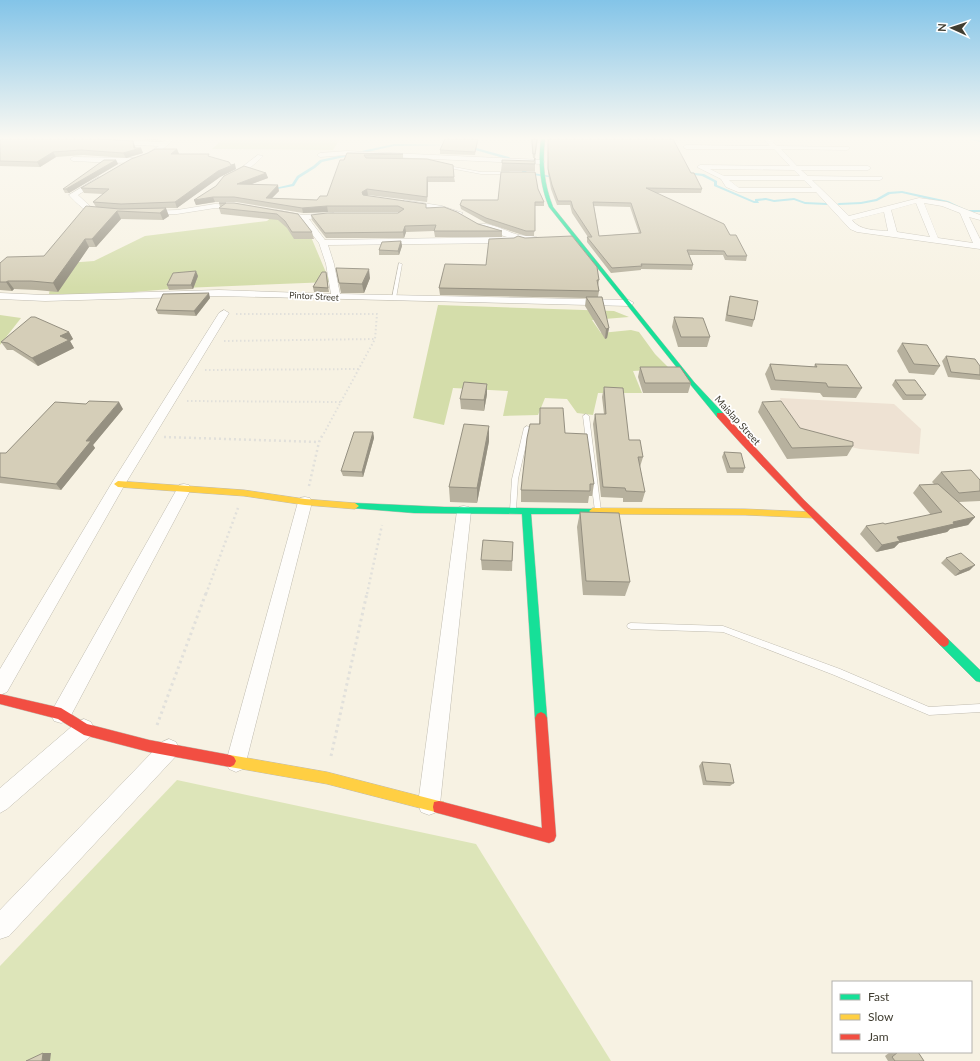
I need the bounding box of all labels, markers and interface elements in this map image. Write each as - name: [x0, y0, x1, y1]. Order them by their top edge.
- north arrow: [932, 8, 972, 48]
- text: N: [935, 23, 948, 32]
- street label: Pintor Street: [289, 289, 340, 303]
- street label: Maislap Street: [713, 393, 764, 448]
- legend: [832, 981, 972, 1053]
- text: Fast: [868, 989, 890, 1004]
- text: Slow: [868, 1009, 894, 1024]
- text: Jam: [868, 1029, 889, 1044]

